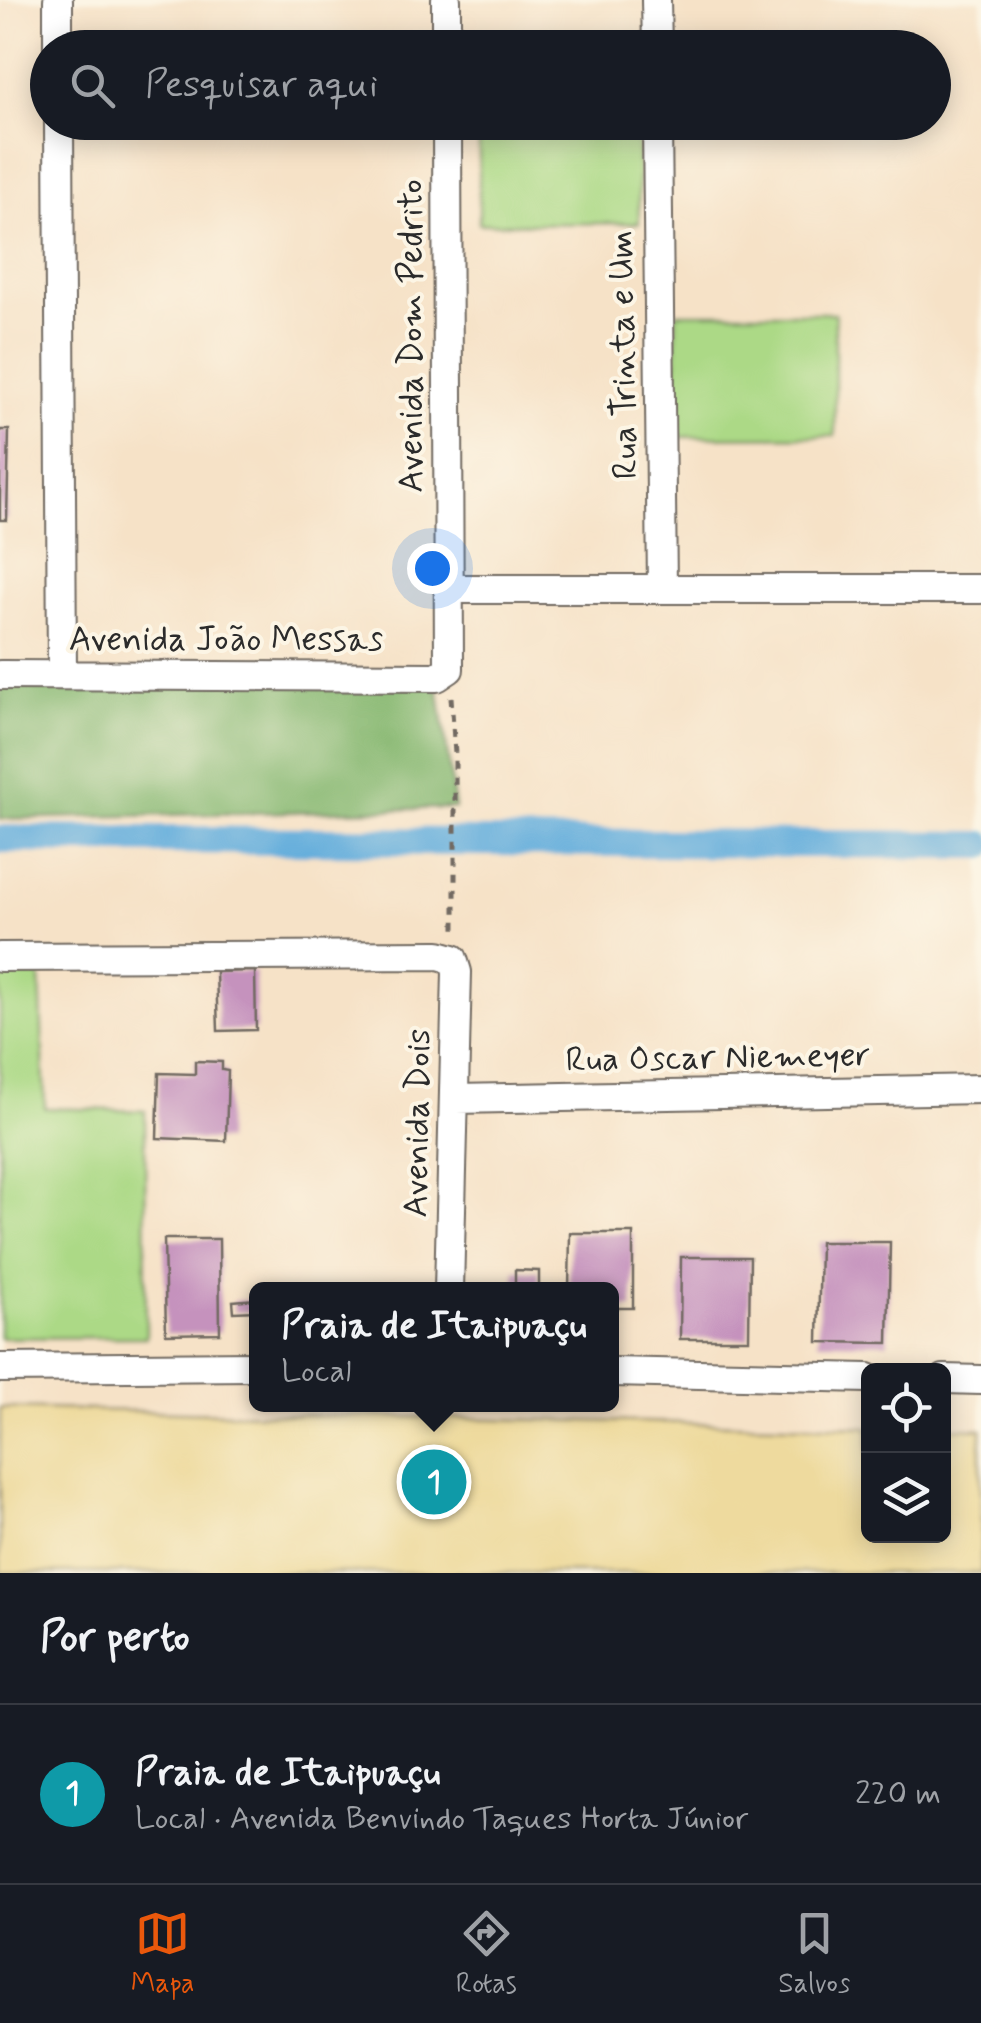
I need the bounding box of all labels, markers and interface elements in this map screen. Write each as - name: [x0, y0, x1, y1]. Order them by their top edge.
- search box: [30, 30, 951, 140]
- icon: search: [65, 58, 120, 113]
- text: Pesquisar aqui: [145, 61, 378, 110]
- street label: Avenida Dom Pedrito: [389, 179, 435, 493]
- street label: Rua Trinta e Um: [599, 230, 649, 480]
- your location: [407, 543, 458, 594]
- street label: Avenida João Messas: [69, 617, 383, 663]
- street label: Avenida Dois: [393, 1028, 443, 1218]
- street label: Rua Oscar Niemeyer: [565, 1032, 871, 1084]
- popup: [249, 1282, 619, 1412]
- text: Praia de Itaipuaçu: [281, 1302, 587, 1351]
- text: Local: [281, 1351, 351, 1393]
- map controls: [861, 1363, 951, 1543]
- button: locate: [861, 1363, 951, 1453]
- pin: 1: [402, 1444, 466, 1520]
- button: layers: [861, 1453, 951, 1543]
- text: Por perto: [40, 1611, 190, 1666]
- text: Praia de Itaipuaçu: [135, 1749, 440, 1798]
- text: 1: [65, 1773, 80, 1815]
- text: 220 m: [855, 1773, 941, 1815]
- text: Local · Avenida Benvindo Taques Horta Júnior: [135, 1798, 748, 1840]
- tab: Mapa: [131, 1906, 194, 2003]
- tab: Rotas: [456, 1906, 517, 2003]
- tab: Salvos: [778, 1906, 850, 2003]

